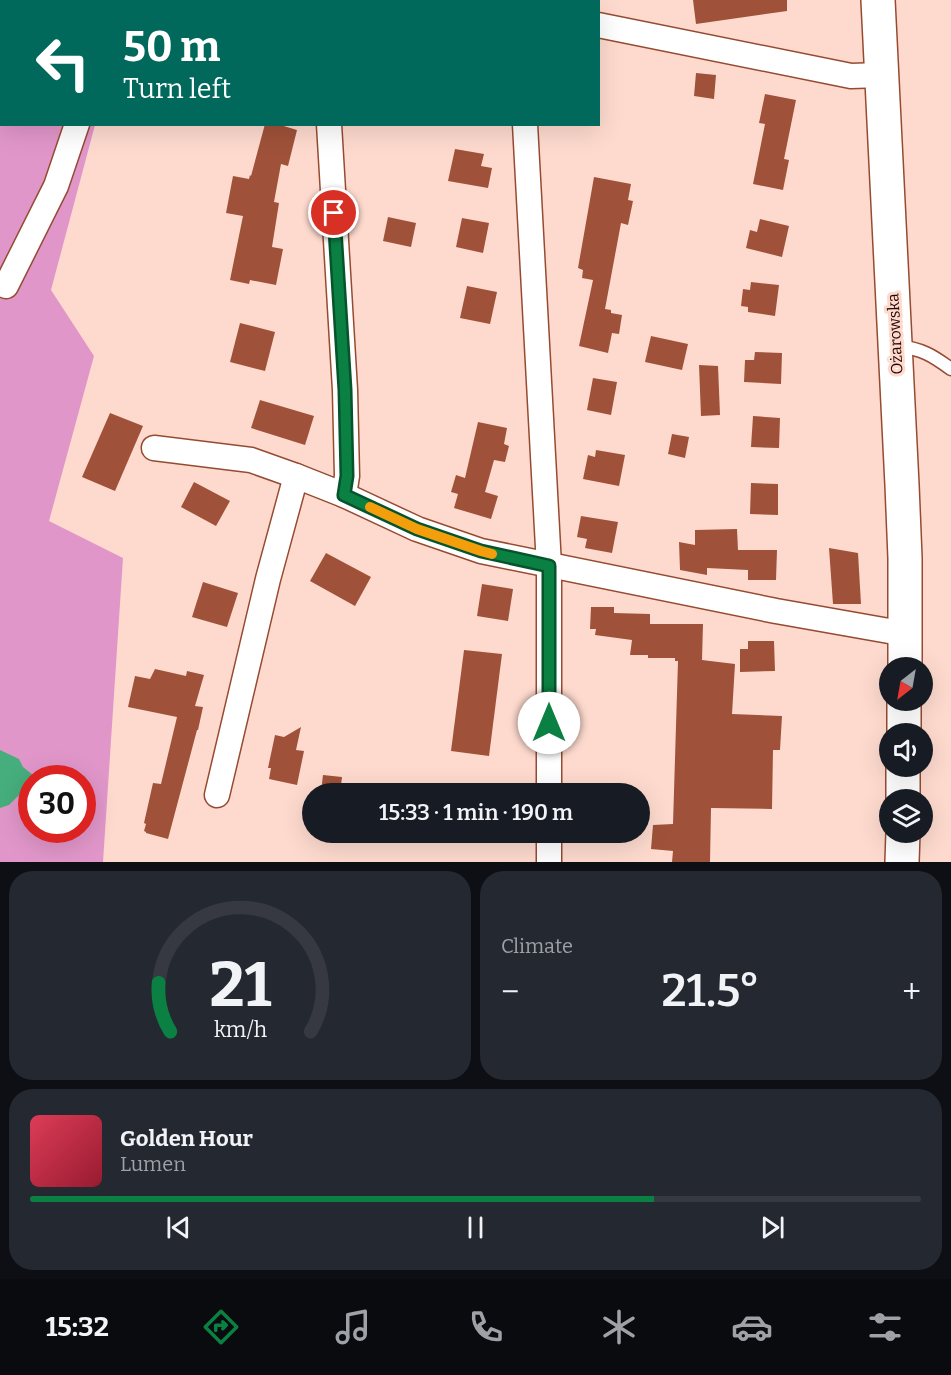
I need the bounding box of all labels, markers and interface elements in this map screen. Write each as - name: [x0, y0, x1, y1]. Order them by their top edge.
- text: 50 m: [123, 22, 220, 72]
- icon: left: [24, 24, 102, 102]
- text: Turn left: [123, 73, 231, 105]
- pin: [308, 187, 359, 238]
- icon: arrive: [317, 196, 350, 229]
- street label: Ożarowska: [883, 293, 907, 375]
- north arrow: [879, 657, 933, 711]
- map controls: [879, 657, 933, 843]
- position arrow: [517, 691, 581, 755]
- button: sound: [879, 723, 933, 777]
- speed limit sign: 30: [18, 765, 96, 843]
- button: layers: [879, 789, 933, 843]
- text: 15:33 · 1 min · 190 m: [379, 799, 573, 826]
- text: Climate: [501, 934, 573, 958]
- text: 21: [209, 948, 271, 1023]
- text: 21.5°: [662, 964, 760, 1018]
- text: −: [501, 972, 519, 1012]
- text: +: [902, 972, 921, 1012]
- text: km/h: [213, 1018, 267, 1044]
- text: Golden Hour: [120, 1125, 253, 1152]
- text: Lumen: [120, 1152, 186, 1176]
- icon: previous: [162, 1211, 195, 1244]
- icon: pause: [459, 1211, 492, 1244]
- icon: next: [756, 1211, 789, 1244]
- icon: directions: [200, 1306, 242, 1348]
- icon: music: [332, 1306, 374, 1348]
- icon: phone: [465, 1306, 507, 1348]
- icon: climate: [598, 1306, 640, 1348]
- icon: car: [731, 1306, 773, 1348]
- icon: filters: [864, 1306, 906, 1348]
- text: 15:32: [45, 1311, 109, 1343]

